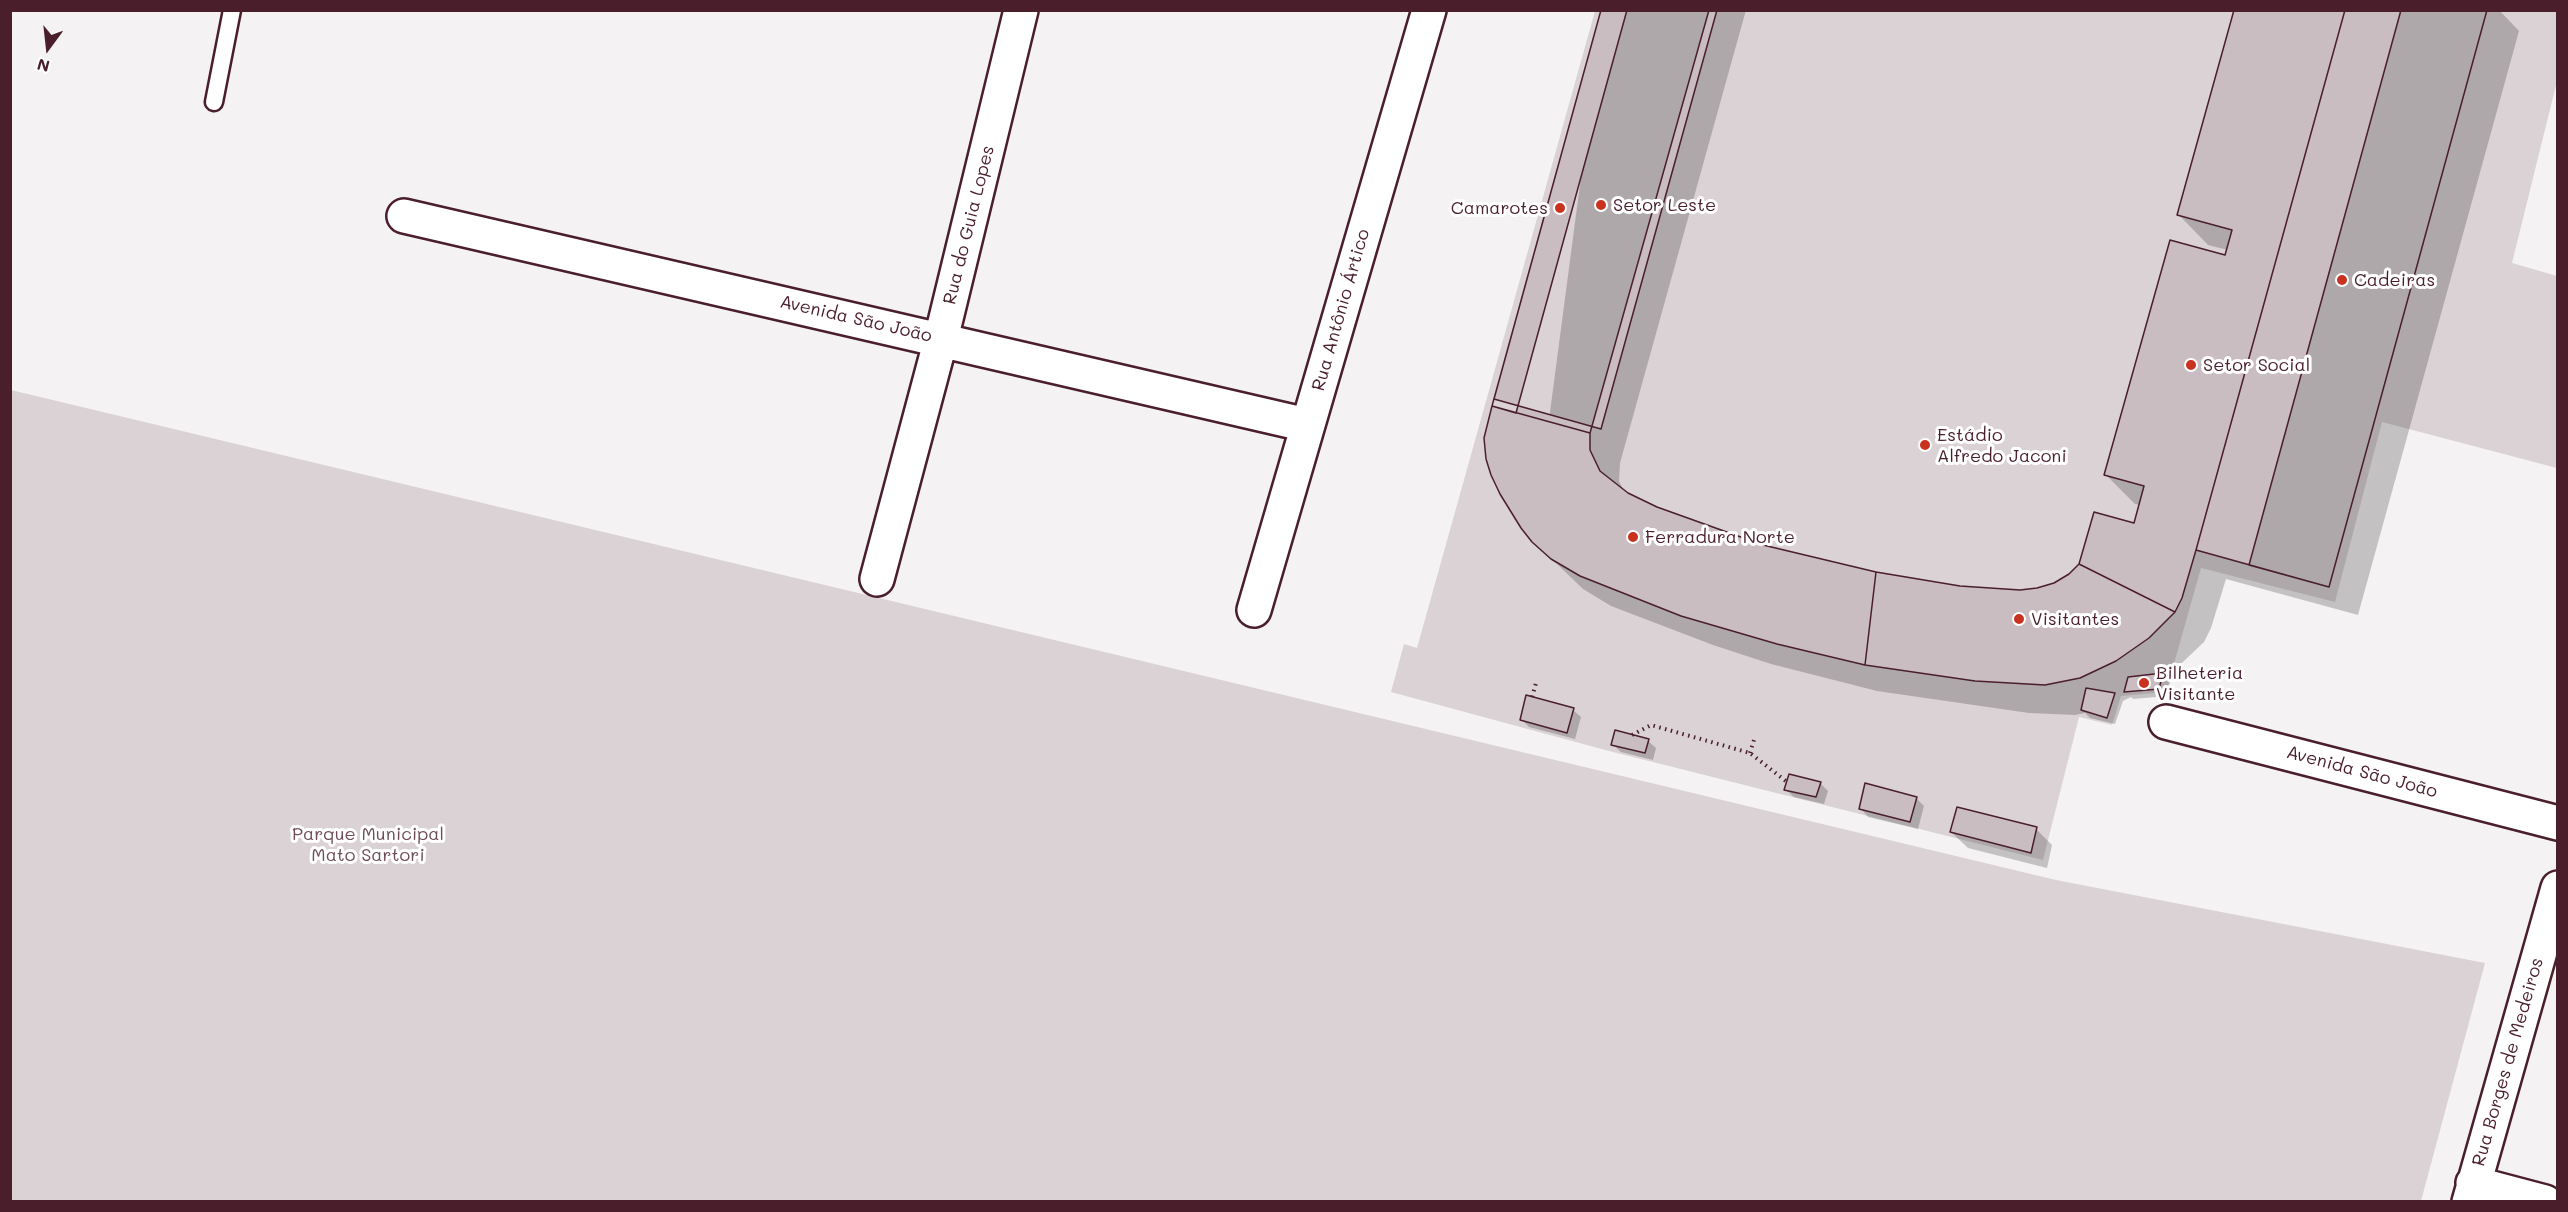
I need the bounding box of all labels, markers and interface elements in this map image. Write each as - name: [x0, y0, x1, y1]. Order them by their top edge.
- north arrow: [18, 18, 78, 78]
- text: N: [35, 54, 52, 78]
- street label: Rua do Guia Lopes: [939, 143, 999, 307]
- place label: Setor Leste: [1613, 194, 1716, 216]
- place label: Camarotes: [1451, 197, 1548, 219]
- marker: Setor Leste: [1594, 198, 1608, 212]
- marker: Camarotes: [1553, 201, 1567, 215]
- street label: Rua Antônio Ártico: [1308, 227, 1374, 393]
- place label: Cadeiras: [2354, 269, 2435, 291]
- marker: Cadeiras: [2335, 273, 2349, 287]
- street label: Avenida São João: [778, 291, 934, 347]
- place label: Setor Social: [2203, 354, 2310, 376]
- marker: Setor Social: [2184, 358, 2198, 372]
- place label: Estádio Alfredo Jaconi: [1937, 424, 2067, 466]
- marker: Estádio Alfredo Jaconi: [1918, 438, 1932, 452]
- place label: Ferradura Norte: [1645, 526, 1795, 548]
- marker: Ferradura Norte: [1626, 530, 1640, 544]
- place label: Visitantes: [2031, 608, 2119, 630]
- marker: Visitantes: [2012, 612, 2026, 626]
- place label: Bilheteria Visitante: [2156, 662, 2243, 704]
- marker: Bilheteria Visitante: [2137, 676, 2151, 690]
- street label: Avenida São João: [2284, 741, 2440, 803]
- park label: Parque Municipal Mato Sartori: [292, 823, 444, 866]
- street label: Rua Borges de Medeiros: [2468, 955, 2548, 1169]

